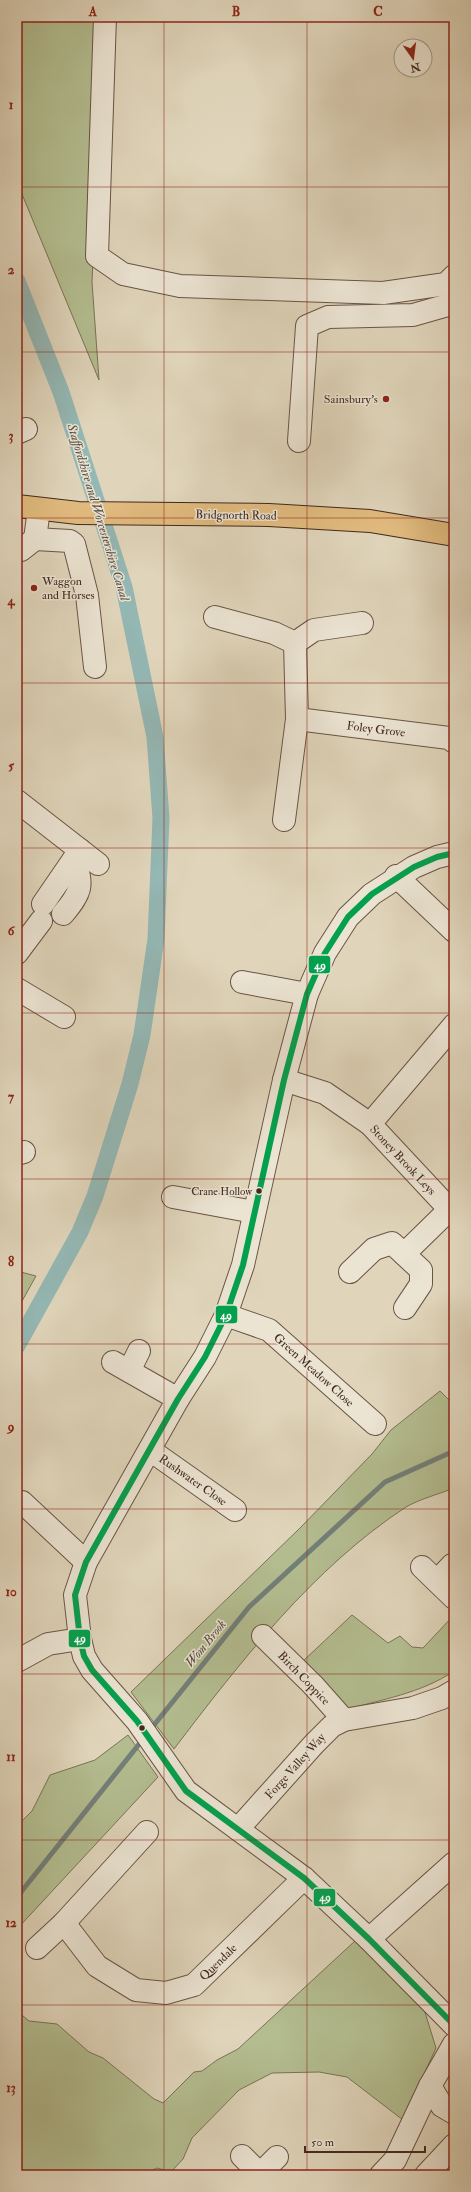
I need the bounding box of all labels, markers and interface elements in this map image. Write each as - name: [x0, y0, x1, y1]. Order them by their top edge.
- text: A: [88, 4, 98, 20]
- text: B: [232, 4, 240, 20]
- text: C: [373, 4, 383, 20]
- north arrow: [393, 38, 433, 78]
- text: N: [408, 59, 423, 75]
- text: 1: [9, 97, 14, 113]
- text: 2: [8, 262, 15, 278]
- place label: Sainsbury's: [324, 392, 378, 407]
- marker: Sainsbury's: [381, 394, 391, 404]
- water label: Staffordshire and Worcestershire Canal: [63, 421, 133, 603]
- text: 3: [9, 428, 14, 444]
- street label: Bridgnorth Road: [195, 507, 277, 524]
- place label: Waggon and Horses: [41, 574, 95, 603]
- marker: Waggon and Horses: [29, 583, 39, 593]
- text: 4: [6, 593, 15, 609]
- street label: Foley Grove: [346, 718, 406, 741]
- text: 5: [8, 758, 14, 774]
- text: 6: [8, 923, 16, 939]
- line badge: 49: [308, 955, 331, 974]
- text: 49: [313, 959, 326, 973]
- text: 7: [8, 1089, 15, 1105]
- street label: Stoney Brook Leys: [366, 1122, 439, 1199]
- place label: Crane Hollow: [191, 1185, 252, 1198]
- marker: Crane Hollow: [254, 1186, 264, 1196]
- text: 8: [8, 1254, 14, 1270]
- line badge: 49: [215, 1305, 238, 1324]
- text: 49: [219, 1309, 232, 1323]
- street label: Green Meadow Close: [270, 1330, 357, 1410]
- text: 9: [6, 1419, 15, 1435]
- street label: Rushwater Close: [156, 1451, 230, 1509]
- text: 10: [5, 1584, 17, 1600]
- water label: Wom Brook: [182, 1617, 230, 1671]
- line badge: 49: [68, 1629, 91, 1648]
- text: 49: [73, 1632, 86, 1646]
- street label: Birch Coppice: [274, 1648, 333, 1708]
- unlabelled marker: [137, 1723, 147, 1733]
- street label: Forge Valley Way: [262, 1730, 329, 1802]
- text: 11: [6, 1749, 16, 1765]
- line badge: 49: [313, 1888, 336, 1907]
- text: 49: [318, 1891, 331, 1905]
- text: 12: [5, 1915, 17, 1931]
- street label: Quendale: [196, 1941, 240, 1984]
- text: 13: [6, 2080, 16, 2096]
- scale bar: [305, 2128, 425, 2154]
- text: 50 m: [311, 2135, 335, 2150]

